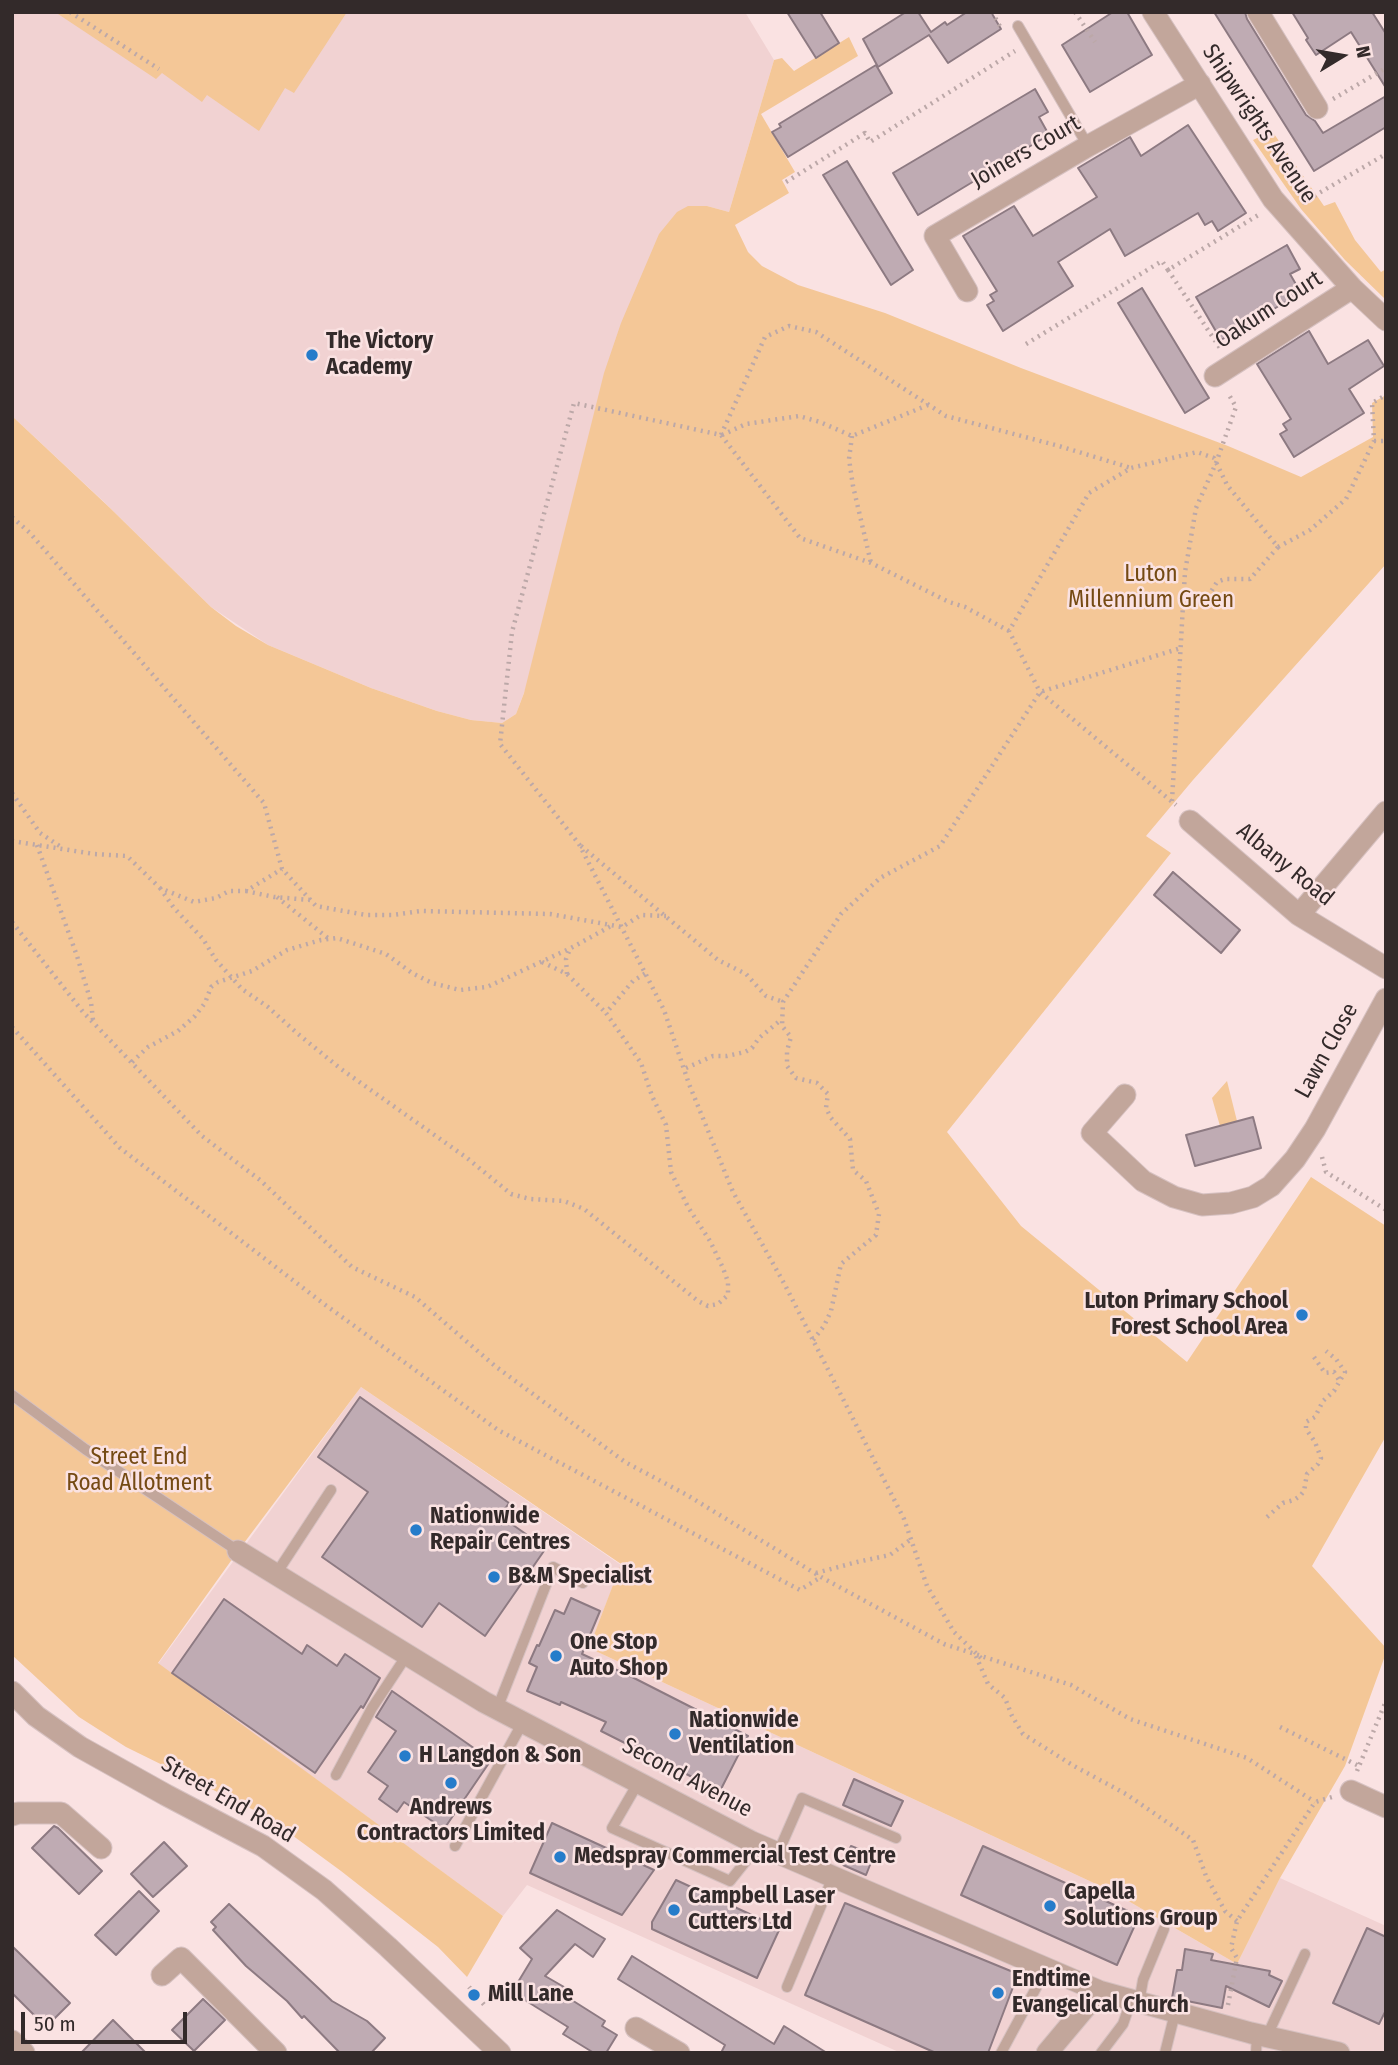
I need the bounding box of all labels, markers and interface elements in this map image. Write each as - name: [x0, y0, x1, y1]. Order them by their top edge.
- north arrow: [1307, 21, 1377, 91]
- street label: Shipwrights Avenue: [1196, 39, 1322, 209]
- text: N: [1351, 44, 1375, 60]
- street label: Joiners Court: [966, 110, 1086, 194]
- street label: Oakum Court: [1210, 265, 1328, 355]
- place label: The Victory Academy: [326, 328, 433, 382]
- marker: The Victory Academy: [304, 347, 320, 363]
- park label: Luton Millennium Green: [1068, 561, 1234, 615]
- street label: Albany Road: [1231, 818, 1339, 912]
- street label: Lawn Close: [1290, 999, 1364, 1103]
- place label: Luton Primary School Forest School Area: [1084, 1288, 1288, 1342]
- marker: Luton Primary School Forest School Area: [1294, 1307, 1310, 1323]
- park label: Street End Road Allotment: [66, 1444, 212, 1498]
- place label: Nationwide Repair Centres: [430, 1503, 570, 1557]
- marker: Nationwide Repair Centres: [408, 1522, 424, 1538]
- place label: B&M Specialist: [508, 1563, 652, 1591]
- marker: B&M Specialist: [486, 1569, 502, 1585]
- place label: One Stop Auto Shop: [570, 1629, 668, 1683]
- marker: One Stop Auto Shop: [548, 1648, 564, 1664]
- place label: Nationwide Ventilation: [689, 1707, 799, 1761]
- marker: Nationwide Ventilation: [667, 1726, 683, 1742]
- street label: Second Avenue: [617, 1732, 757, 1824]
- place label: H Langdon & Son: [419, 1742, 581, 1770]
- marker: H Langdon & Son: [397, 1748, 413, 1764]
- street label: Street End Road: [156, 1751, 300, 1849]
- marker: Andrews Contractors Limited: [443, 1775, 459, 1791]
- place label: Andrews Contractors Limited: [357, 1794, 545, 1848]
- place label: Medspray Commercial Test Centre: [574, 1843, 896, 1871]
- marker: Medspray Commercial Test Centre: [552, 1849, 568, 1865]
- place label: Capella Solutions Group: [1064, 1879, 1218, 1933]
- place label: Campbell Laser Cutters Ltd: [688, 1883, 835, 1937]
- marker: Capella Solutions Group: [1042, 1898, 1058, 1914]
- marker: Campbell Laser Cutters Ltd: [666, 1902, 682, 1918]
- place label: Endtime Evangelical Church: [1012, 1966, 1189, 2020]
- place label: Mill Lane: [488, 1981, 574, 2009]
- marker: Endtime Evangelical Church: [990, 1985, 1006, 2001]
- marker: Mill Lane: [466, 1987, 482, 2003]
- scale bar: [24, 1998, 191, 2042]
- text: 50 m: [34, 2011, 76, 2037]

